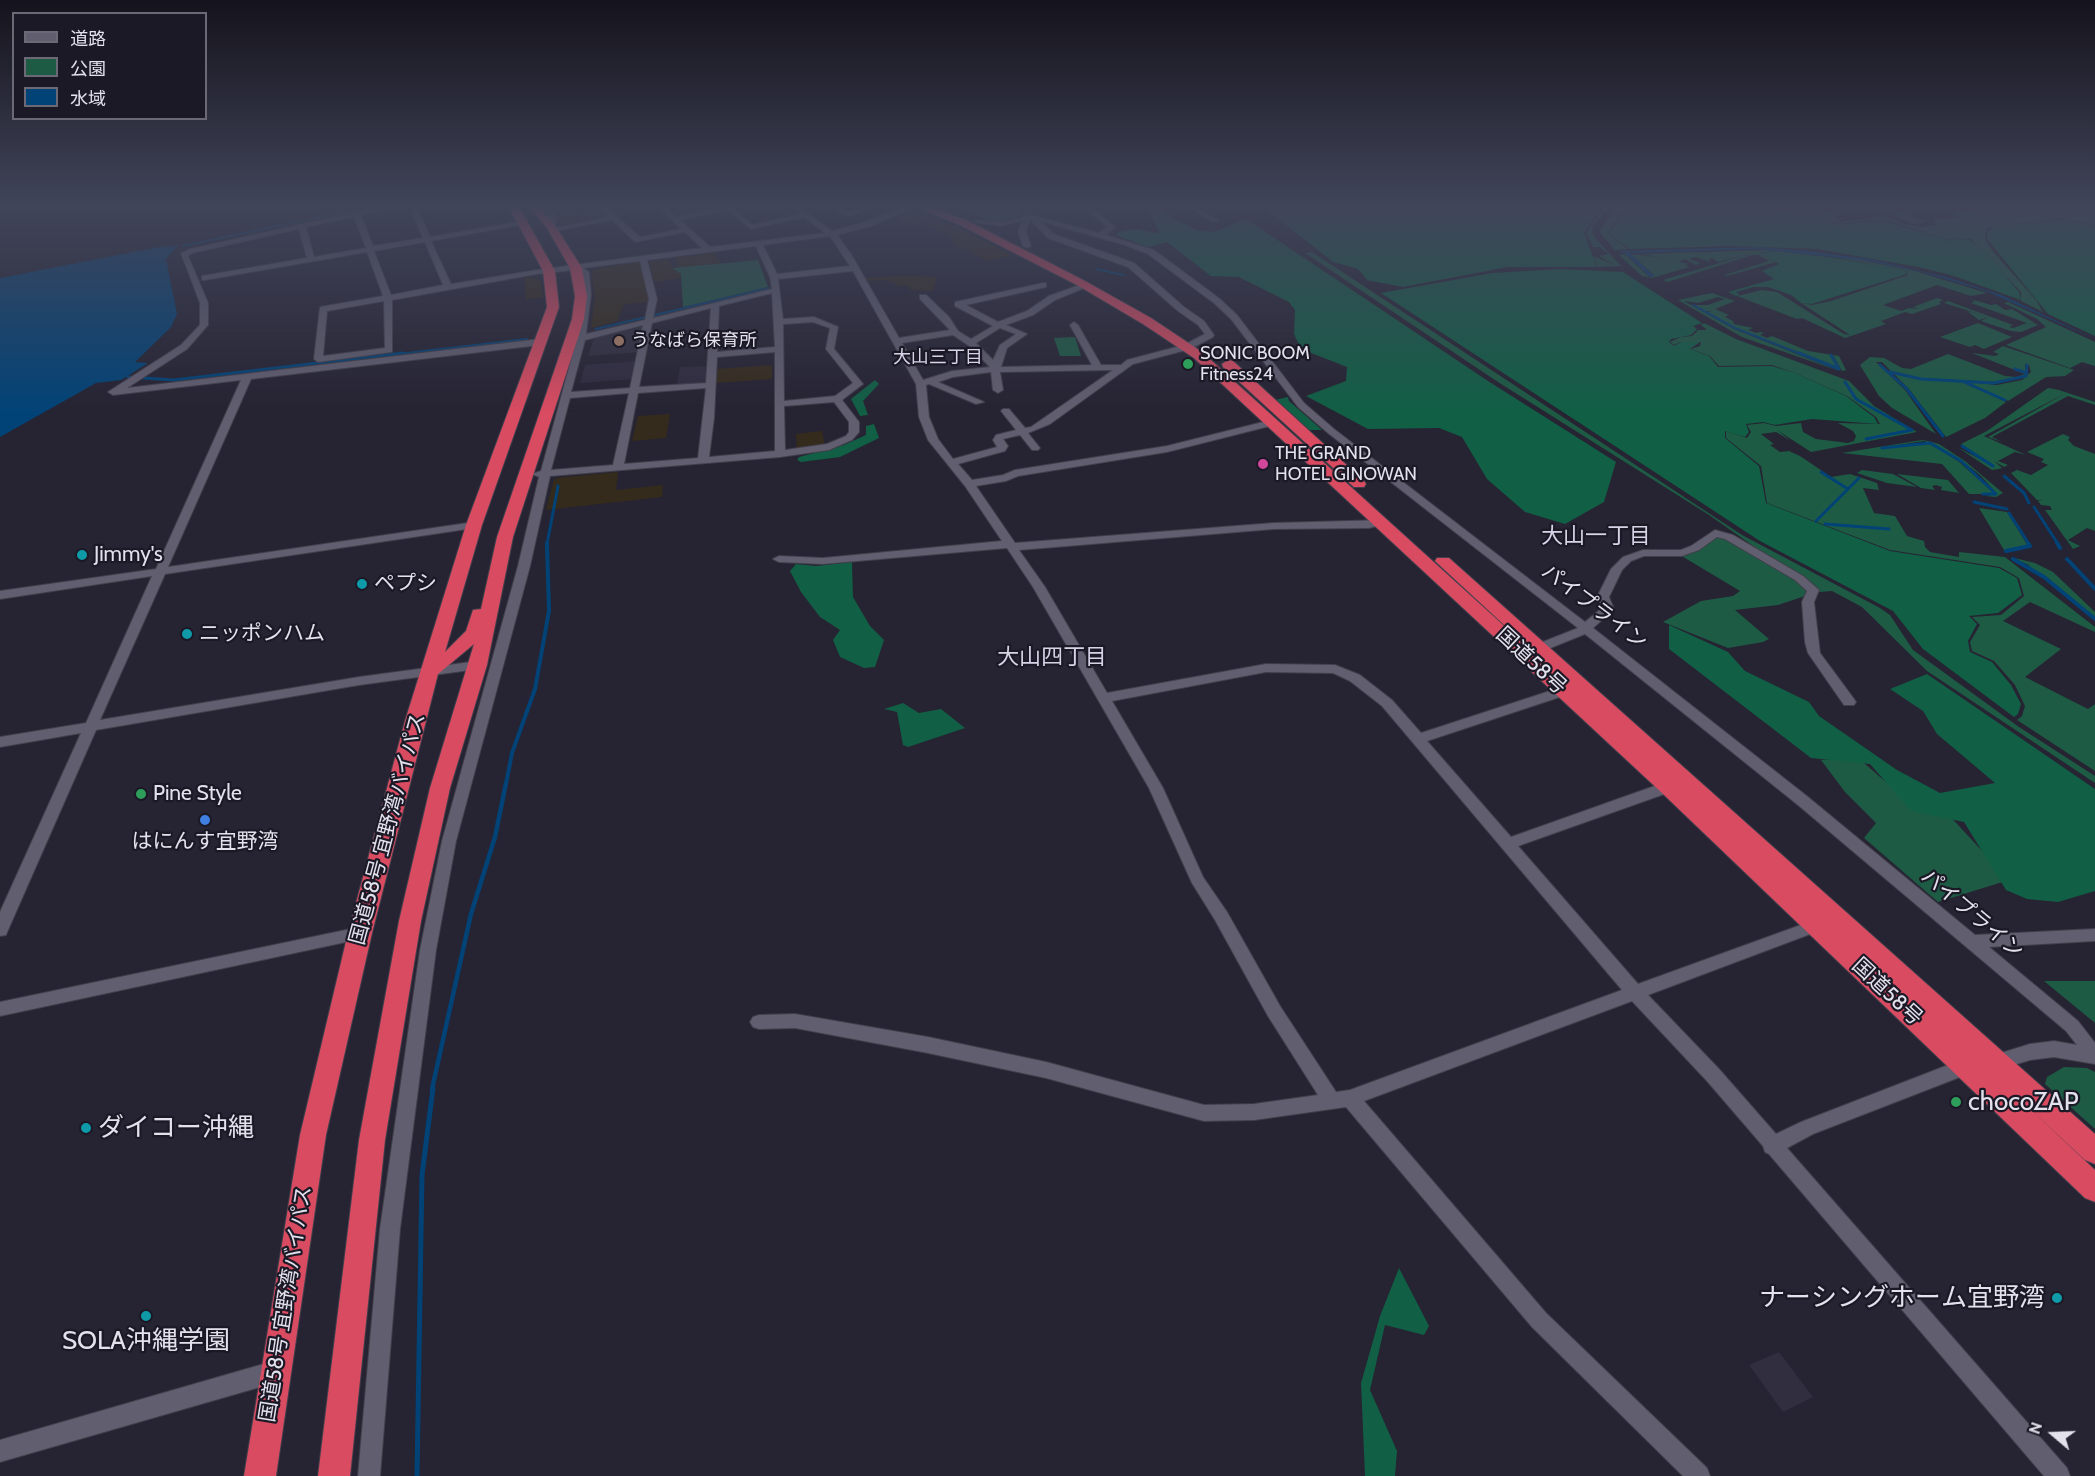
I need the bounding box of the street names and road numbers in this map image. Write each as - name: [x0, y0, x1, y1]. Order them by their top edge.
- street label: パイプライン: [1536, 559, 1652, 655]
- street label: 国道58号: [1491, 622, 1571, 700]
- street label: 国道58号 宜野湾バイパス: [345, 710, 431, 948]
- street label: パイプライン: [1916, 864, 2028, 964]
- street label: 国道58号: [1847, 953, 1927, 1031]
- street label: 国道58号 宜野湾バイパス: [255, 1184, 317, 1424]

